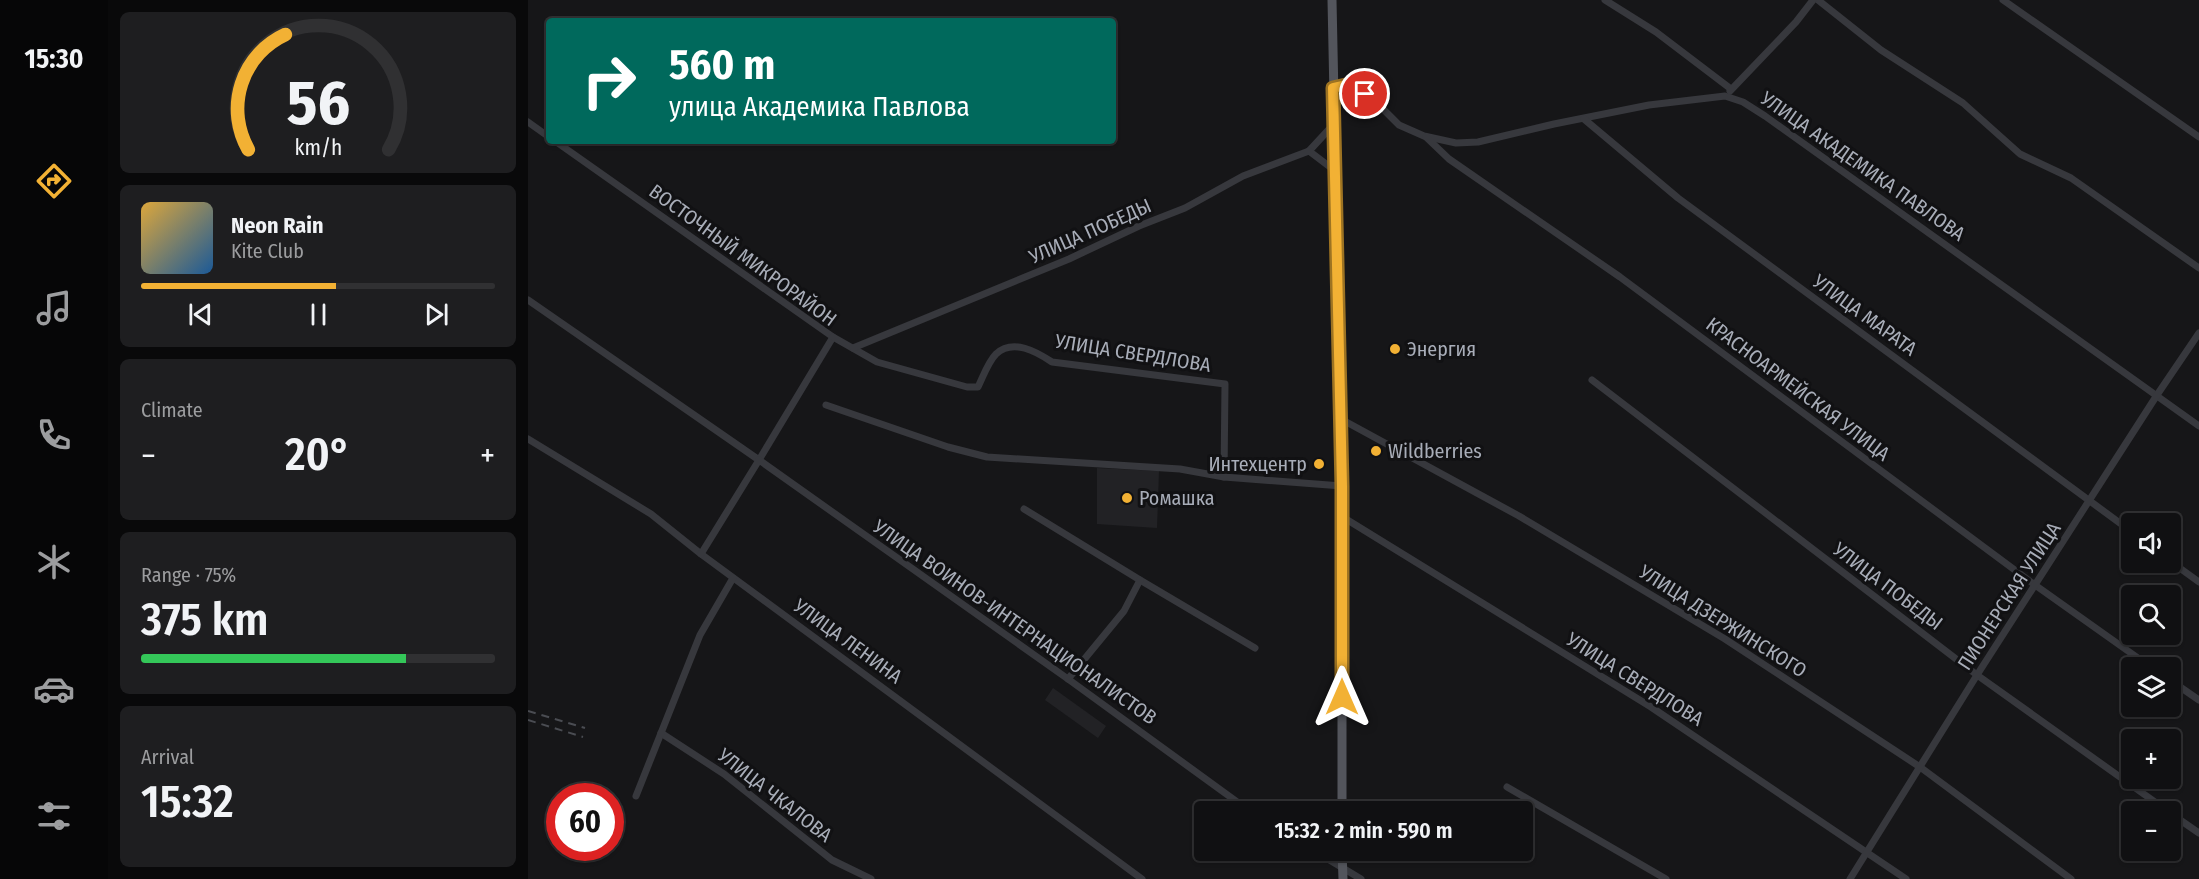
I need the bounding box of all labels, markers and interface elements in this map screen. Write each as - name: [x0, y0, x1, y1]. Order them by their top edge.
- text: 560 m: [669, 40, 775, 90]
- icon: right: [570, 42, 648, 120]
- text: 15:30: [25, 43, 83, 75]
- text: 56: [286, 66, 350, 141]
- pin: [1339, 68, 1390, 119]
- icon: arrive: [1348, 77, 1381, 110]
- street label: УЛИЦА АКАДЕМИКА ПАВЛОВА: [1755, 86, 1970, 246]
- text: улица Академика Павлова: [669, 91, 970, 123]
- text: km/h: [294, 135, 342, 161]
- icon: directions: [33, 160, 75, 202]
- street label: ВОСТОЧНЫЙ МИКРОРАЙОН: [645, 179, 841, 331]
- street label: УЛИЦА ПОБЕДЫ: [1024, 193, 1155, 269]
- text: Neon Rain: [231, 212, 324, 239]
- text: Kite Club: [231, 239, 304, 263]
- street label: УЛИЦА МАРАТА: [1807, 269, 1922, 361]
- icon: music: [33, 287, 75, 329]
- icon: previous: [184, 298, 217, 331]
- icon: pause: [302, 298, 335, 331]
- icon: next: [420, 298, 453, 331]
- street label: КРАСНОАРМЕЙСКАЯ УЛИЦА: [1701, 312, 1895, 466]
- street label: УЛИЦА СВЕРДЛОВА: [1053, 329, 1213, 377]
- place label: Энергия: [1407, 337, 1476, 361]
- marker: Энергия: [1388, 342, 1402, 356]
- text: Climate: [141, 398, 203, 422]
- icon: phone: [33, 414, 75, 456]
- text: 20°: [285, 428, 351, 482]
- text: −: [141, 436, 156, 476]
- text: +: [480, 436, 495, 476]
- place label: Wildberries: [1388, 439, 1482, 463]
- marker: Wildberries: [1369, 444, 1383, 458]
- place label: Интехцентр: [1208, 452, 1307, 476]
- marker: Интехцентр: [1312, 457, 1326, 471]
- place label: Ромашка: [1139, 486, 1215, 510]
- marker: Ромашка: [1120, 491, 1134, 505]
- map controls: [2121, 513, 2181, 861]
- button: sound: [2121, 513, 2181, 573]
- street label: УЛИЦА ВОИНОВ-ИНТЕРНАЦИОНАЛИСТОВ: [868, 514, 1161, 729]
- street label: ПИОНЕРСКАЯ УЛИЦА: [1952, 517, 2066, 674]
- street label: УЛИЦА ПОБЕДЫ: [1828, 536, 1948, 635]
- icon: climate: [33, 541, 75, 583]
- street label: УЛИЦА ДЗЕРЖИНСКОГО: [1634, 559, 1811, 682]
- text: Range · 75%: [141, 563, 236, 587]
- button: search: [2121, 585, 2181, 645]
- text: 375 km: [141, 593, 269, 647]
- street label: УЛИЦА ЛЕНИНА: [788, 593, 907, 689]
- street label: УЛИЦА СВЕРДЛОВА: [1561, 627, 1708, 731]
- button: layers: [2121, 657, 2181, 717]
- position arrow: [1310, 665, 1374, 729]
- icon: car: [33, 668, 75, 710]
- button: +: [2121, 729, 2181, 789]
- street label: УЛИЦА ЧКАЛОВА: [712, 742, 837, 847]
- text: Arrival: [141, 745, 194, 769]
- text: 15:32: [141, 775, 234, 829]
- speed limit sign: 60: [546, 783, 624, 861]
- icon: filters: [33, 795, 75, 837]
- button: −: [2121, 801, 2181, 861]
- text: 15:32 · 2 min · 590 m: [1275, 817, 1452, 844]

